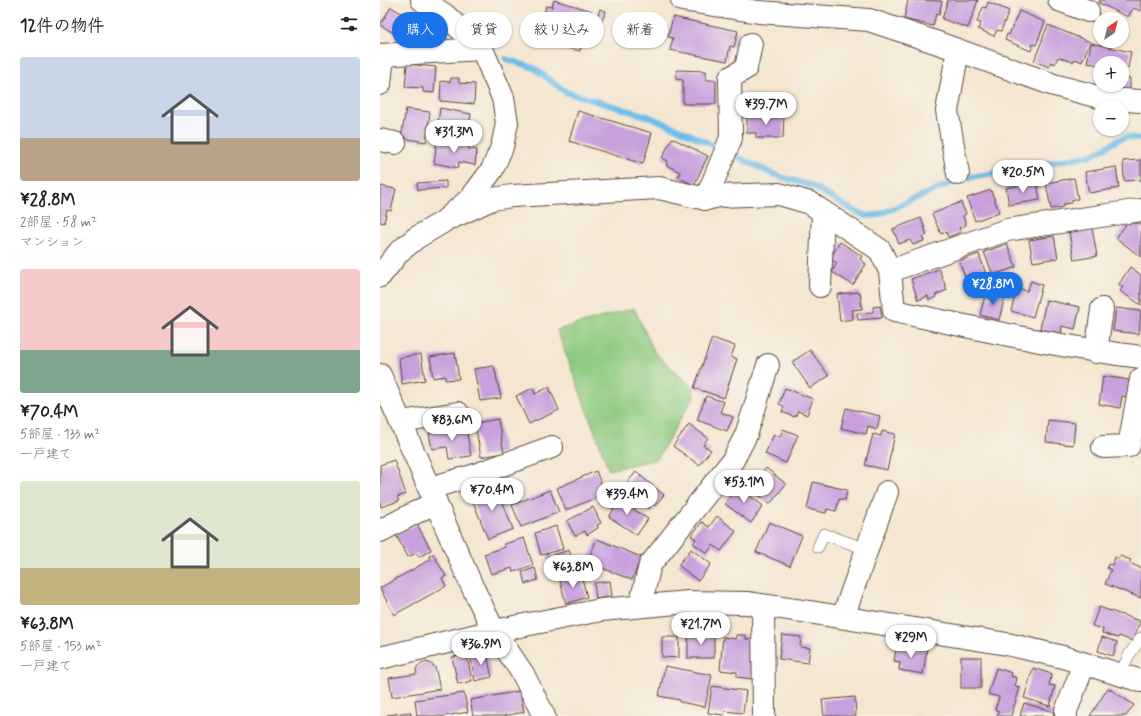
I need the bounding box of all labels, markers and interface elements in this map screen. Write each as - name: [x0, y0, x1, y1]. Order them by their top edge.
- chip: 購入: [392, 12, 448, 48]
- chip: 賃貸: [456, 12, 512, 48]
- chip: 絞り込み: [520, 12, 604, 48]
- chip: 新着: [612, 12, 668, 48]
- north arrow: [1093, 12, 1129, 48]
- map controls: [1093, 12, 1129, 136]
- icon: filters: [338, 13, 360, 35]
- text: 12件の物件: [20, 15, 105, 37]
- button: +: [1093, 56, 1129, 92]
- icon: home: [154, 83, 226, 155]
- pin: ¥39.7M: [733, 92, 799, 126]
- text: ¥39.7M: [744, 96, 788, 113]
- button: −: [1093, 100, 1129, 136]
- pin: ¥31.3M: [421, 120, 487, 154]
- text: ¥31.3M: [435, 124, 473, 141]
- pin: ¥20.5M: [990, 160, 1056, 194]
- text: ¥20.5M: [1001, 164, 1045, 181]
- text: ¥28.8M: [20, 189, 76, 211]
- text: 2部屋 · 58 m²: [20, 214, 97, 231]
- text: マンション: [20, 234, 84, 251]
- pin: ¥28.8M: [960, 272, 1026, 306]
- text: ¥28.8M: [972, 276, 1014, 293]
- icon: home: [154, 295, 226, 367]
- text: ¥70.4M: [20, 401, 78, 423]
- pin: ¥83.6M: [419, 408, 485, 442]
- text: ¥83.6M: [431, 412, 473, 429]
- text: 5部屋 · 133 m²: [20, 426, 100, 443]
- text: 一戸建て: [20, 446, 72, 463]
- pin: ¥53.1M: [711, 470, 777, 504]
- text: ¥53.1M: [724, 474, 764, 491]
- pin: ¥70.4M: [459, 478, 525, 512]
- text: ¥70.4M: [470, 482, 514, 499]
- pin: ¥39.4M: [594, 482, 660, 516]
- text: ¥39.4M: [606, 486, 648, 503]
- icon: home: [154, 507, 226, 579]
- pin: ¥63.8M: [540, 555, 606, 589]
- text: ¥63.8M: [552, 559, 594, 576]
- pin: ¥21.7M: [668, 612, 734, 646]
- text: ¥63.8M: [20, 613, 74, 635]
- text: ¥21.7M: [680, 616, 722, 633]
- pin: ¥29M: [887, 625, 935, 659]
- text: ¥29M: [894, 629, 928, 646]
- pin: ¥36.9M: [448, 632, 514, 666]
- text: ¥36.9M: [460, 636, 502, 653]
- text: 5部屋 · 153 m²: [20, 638, 101, 655]
- text: 一戸建て: [20, 658, 72, 675]

